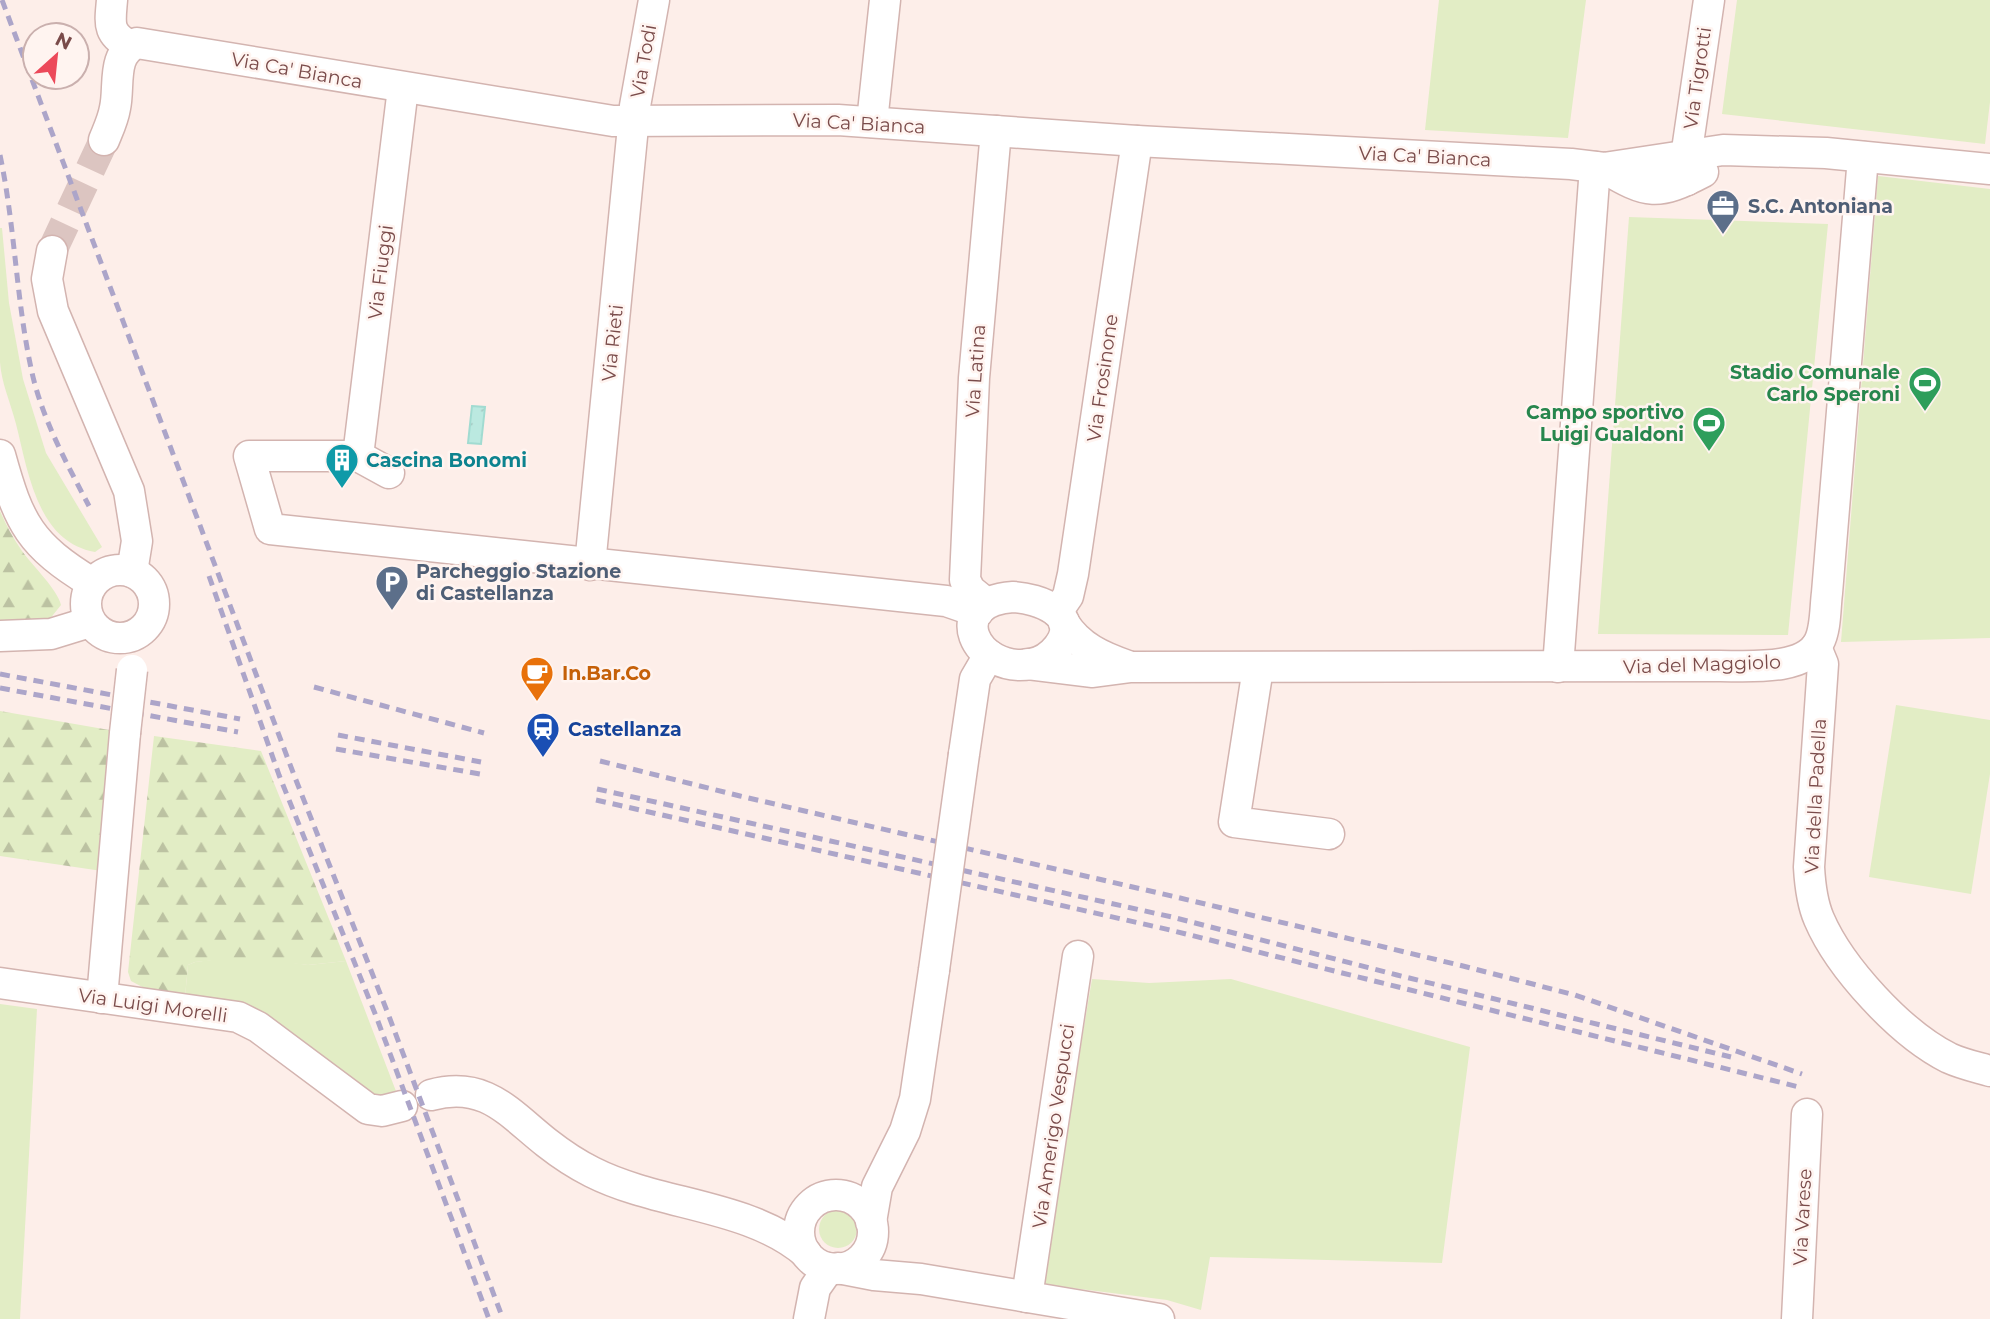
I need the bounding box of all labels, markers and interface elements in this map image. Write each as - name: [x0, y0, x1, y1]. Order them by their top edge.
- north arrow: [21, 21, 91, 91]
- street label: Via Todi: [626, 23, 661, 100]
- street label: Via Tigrotti: [1679, 26, 1716, 131]
- text: N: [51, 28, 76, 55]
- street label: Via Ca' Bianca: [229, 48, 364, 93]
- street label: Via Ca' Bianca: [792, 109, 926, 138]
- street label: Via Ca' Bianca: [1358, 142, 1492, 171]
- office icon: S.C. Antoniana: [1704, 187, 1742, 236]
- place label: S.C. Antoniana: [1748, 195, 1893, 218]
- street label: Via Fiuggi: [363, 223, 398, 321]
- street label: Via Rieti: [597, 303, 628, 383]
- street label: Via Frosinone: [1082, 313, 1123, 443]
- street label: Via Latina: [961, 324, 990, 418]
- place label: Stadio Comunale Carlo Speroni: [1730, 361, 1900, 406]
- sports icon: Stadio Comunale Carlo Speroni: [1906, 364, 1944, 413]
- place label: Campo sportivo Luigi Gualdoni: [1526, 401, 1684, 446]
- sports icon: Campo sportivo Luigi Gualdoni: [1690, 404, 1728, 453]
- building icon: Cascina Bonomi: [323, 441, 361, 490]
- place label: Cascina Bonomi: [366, 449, 527, 472]
- place label: Parcheggio Stazione di Castellanza: [416, 560, 621, 605]
- parking icon: Parcheggio Stazione di Castellanza: [373, 563, 411, 612]
- street label: Via del Maggiolo: [1623, 650, 1782, 679]
- cafe icon: In.Bar.Co: [518, 654, 556, 703]
- place label: In.Bar.Co: [562, 662, 651, 685]
- station icon: Castellanza: [524, 710, 562, 759]
- place label: Castellanza: [568, 718, 682, 741]
- street label: Via della Padella: [1800, 718, 1831, 874]
- street label: Via Luigi Morelli: [77, 984, 229, 1027]
- street label: Via Amerigo Vespucci: [1028, 1022, 1079, 1230]
- street label: Via Varese: [1788, 1168, 1817, 1266]

